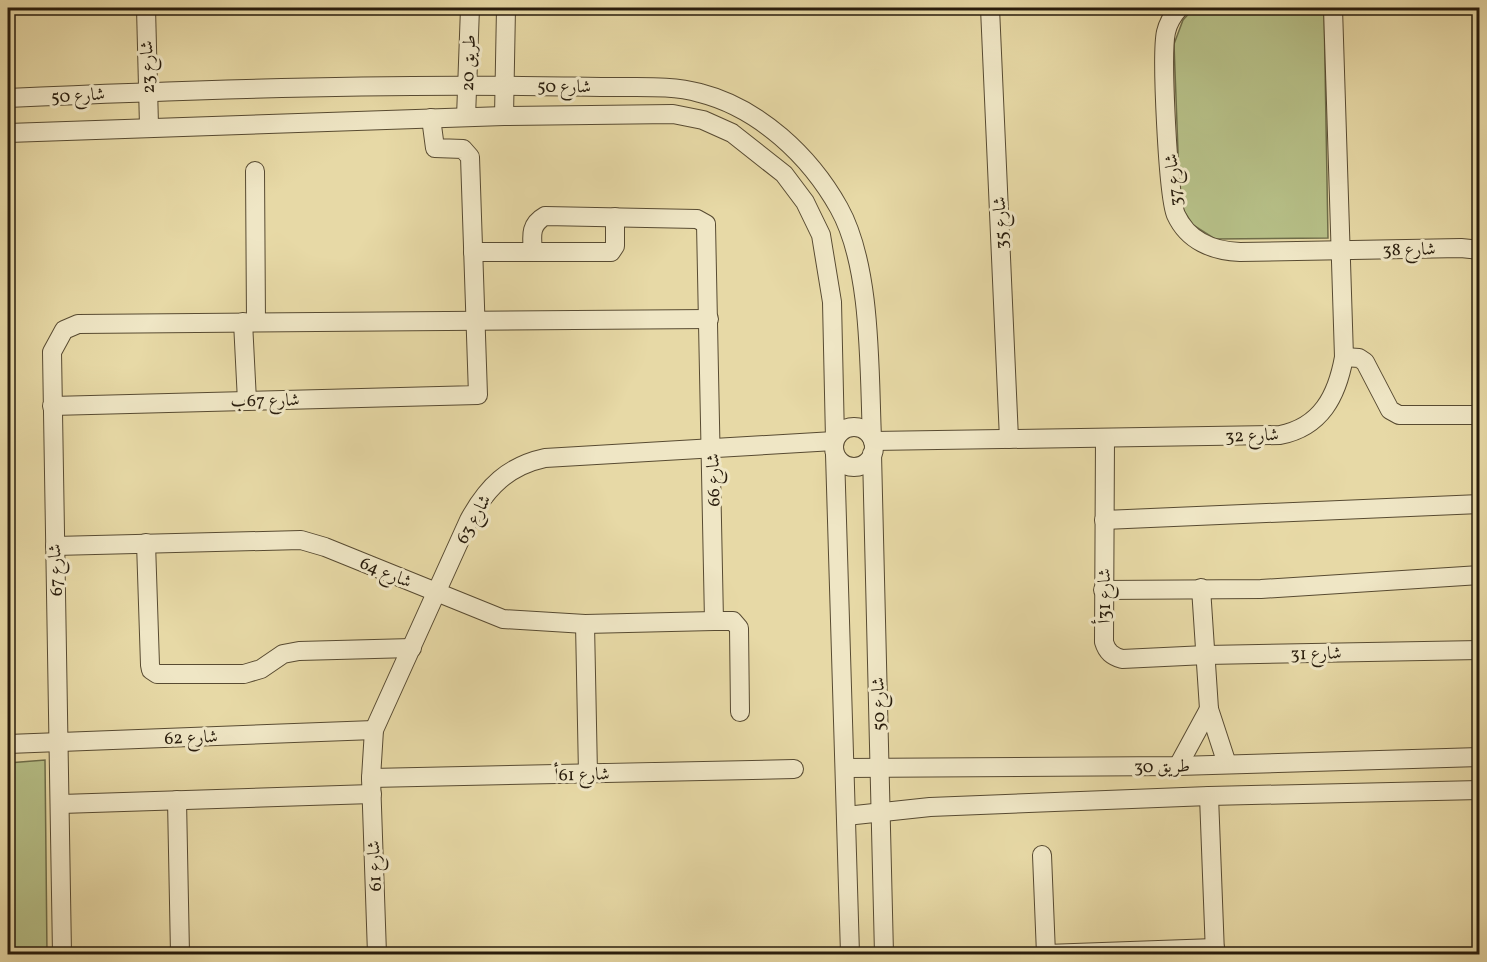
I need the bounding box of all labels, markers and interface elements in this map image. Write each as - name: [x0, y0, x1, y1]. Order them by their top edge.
- street label: طريق 20: [456, 34, 483, 92]
- street label: شارع 23: [135, 40, 163, 94]
- street label: شارع 50: [537, 75, 591, 101]
- street label: شارع 50: [50, 83, 106, 111]
- street label: شارع 37: [1159, 152, 1191, 207]
- street label: شارع 35: [988, 196, 1016, 250]
- street label: شارع 38: [1382, 238, 1436, 264]
- street label: شارع 67ب: [230, 388, 300, 416]
- street label: شارع 32: [1225, 423, 1279, 451]
- street label: شارع 66: [702, 453, 728, 507]
- street label: شارع 63: [451, 491, 499, 549]
- street label: شارع 67: [43, 543, 71, 597]
- street label: شارع 64: [355, 551, 415, 596]
- street label: شارع 31أ: [1091, 568, 1119, 624]
- street label: شارع 31: [1290, 642, 1342, 668]
- street label: شارع 50: [867, 677, 893, 731]
- street label: شارع 62: [164, 725, 218, 753]
- street label: طريق 30: [1134, 755, 1190, 780]
- street label: شارع 61أ: [554, 761, 610, 789]
- street label: شارع 61: [362, 840, 390, 892]

